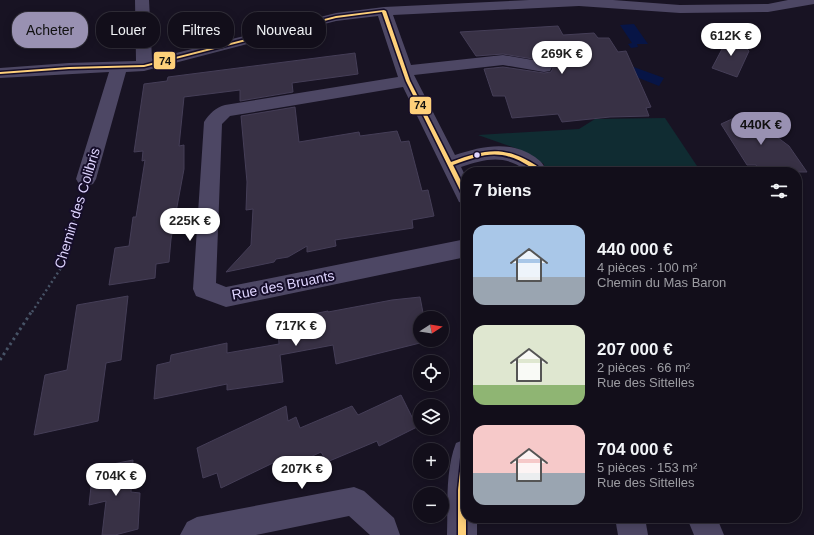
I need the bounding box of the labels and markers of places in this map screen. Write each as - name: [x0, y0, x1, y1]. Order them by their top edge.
- pin: 612K €: [698, 23, 764, 57]
- pin: 269K €: [529, 41, 595, 75]
- pin: 440K €: [728, 112, 794, 146]
- unlabelled marker: [472, 150, 482, 160]
- pin: 225K €: [157, 208, 223, 242]
- pin: 717K €: [263, 313, 329, 347]
- pin: 207K €: [269, 456, 335, 490]
- pin: 704K €: [83, 463, 149, 497]

